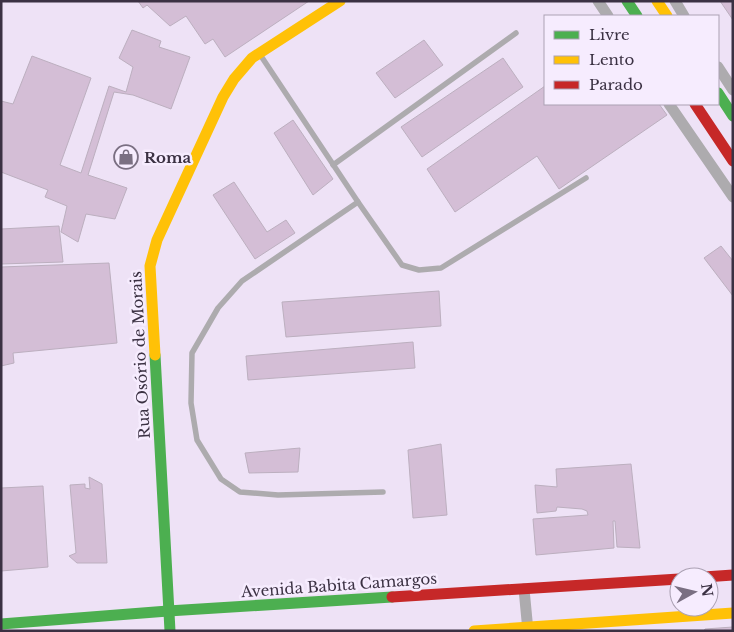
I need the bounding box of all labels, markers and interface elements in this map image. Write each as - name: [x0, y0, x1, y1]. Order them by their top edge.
- legend: [544, 15, 719, 105]
- text: Livre: [589, 25, 630, 44]
- text: Lento: [589, 50, 635, 69]
- text: Parado: [589, 75, 643, 94]
- shop icon: Roma: [113, 144, 139, 170]
- place label: Roma: [144, 148, 192, 167]
- street label: Rua Osório de Morais: [126, 271, 154, 439]
- north arrow: [669, 567, 719, 617]
- street label: Avenida Babita Camargos: [239, 569, 438, 601]
- text: N: [697, 582, 717, 598]

